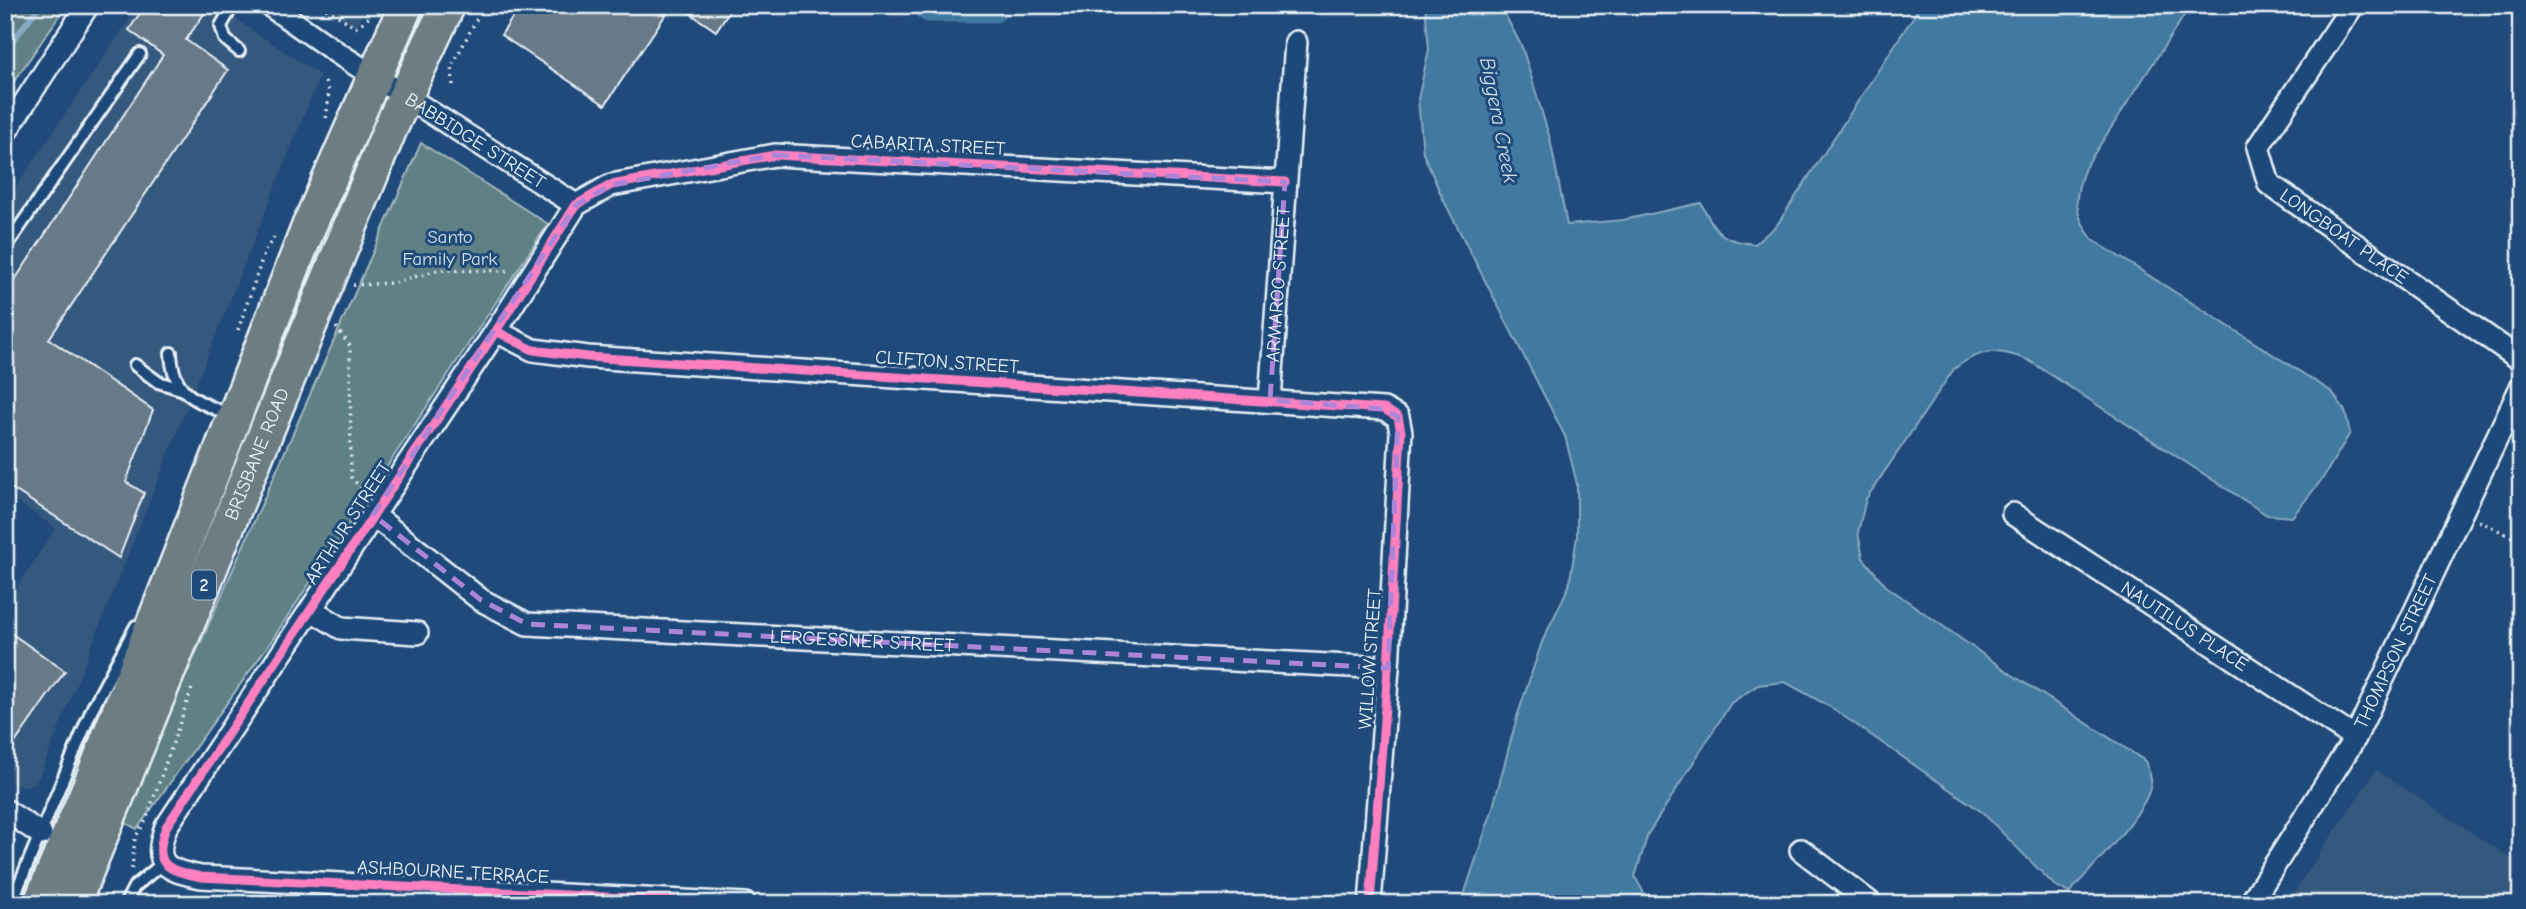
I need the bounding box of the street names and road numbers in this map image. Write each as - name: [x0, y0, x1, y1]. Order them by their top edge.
- street label: BABBIDGE STREET: [401, 88, 549, 194]
- street label: CABARITA STREET: [850, 130, 1006, 160]
- street label: LONGBOAT PLACE: [2276, 184, 2412, 289]
- street label: ARMAROO STREET: [1262, 206, 1295, 363]
- street label: CLIFTON STREET: [874, 346, 1020, 378]
- street label: BRISBANE ROAD: [220, 385, 294, 523]
- street label: ARTHUR STREET: [300, 458, 396, 588]
- road number: 2: [192, 570, 216, 600]
- street label: THOMPSON STREET: [2350, 571, 2442, 733]
- street label: NAUTILUS PLACE: [2117, 577, 2252, 676]
- street label: WILLOW STREET: [1354, 588, 1386, 730]
- street label: LERGESSNER STREET: [769, 625, 955, 657]
- street label: ASHBOURNE TERRACE: [356, 856, 550, 888]

